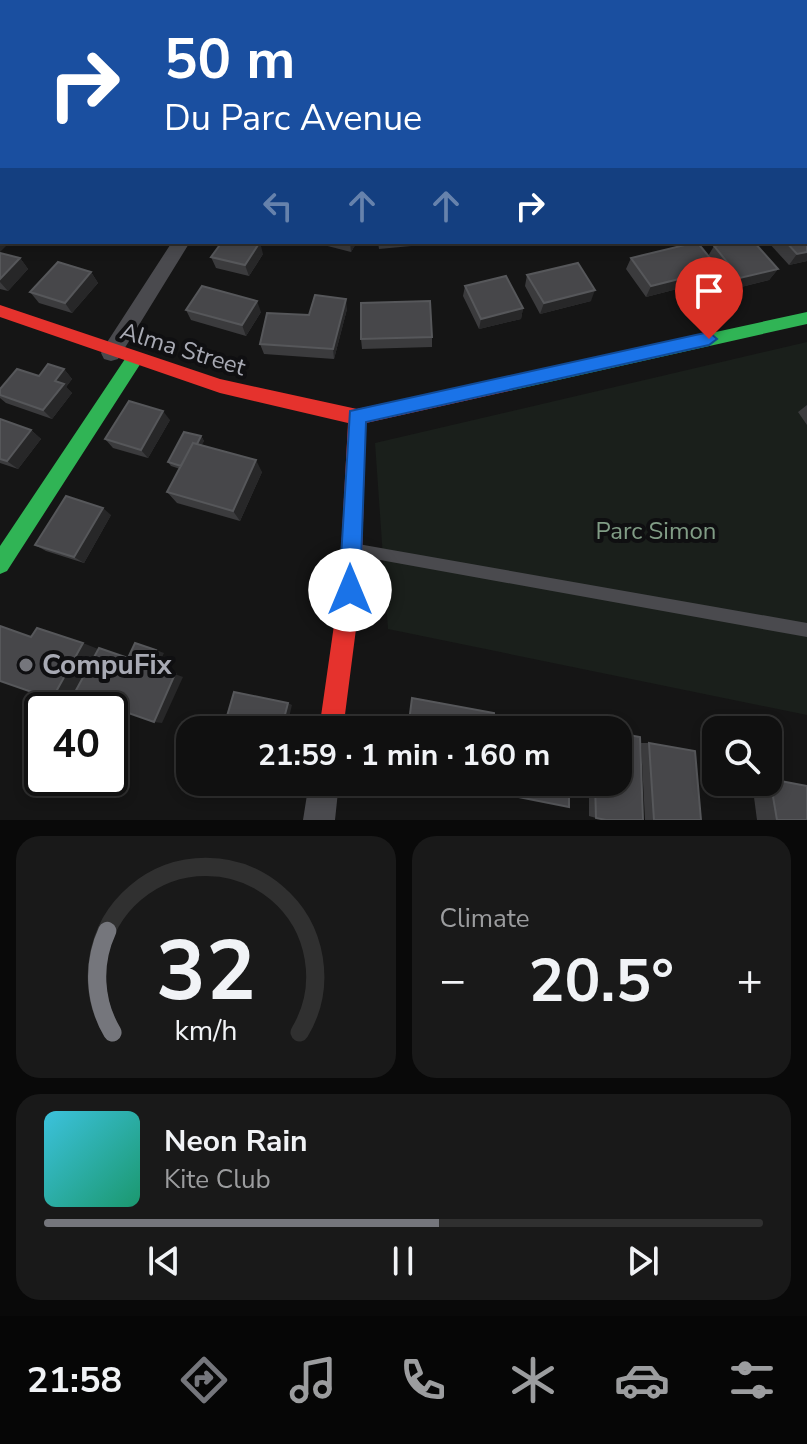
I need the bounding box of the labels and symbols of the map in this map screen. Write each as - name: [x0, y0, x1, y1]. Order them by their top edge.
- pin: [675, 257, 743, 339]
- street label: Alma Street: [116, 315, 250, 383]
- park label: Parc Simon: [596, 515, 716, 547]
- position arrow: [308, 548, 392, 632]
- place label: CompuFix: [42, 646, 173, 684]
- marker: CompuFix: [17, 656, 35, 674]
- speed limit sign: 40: [24, 692, 128, 796]

